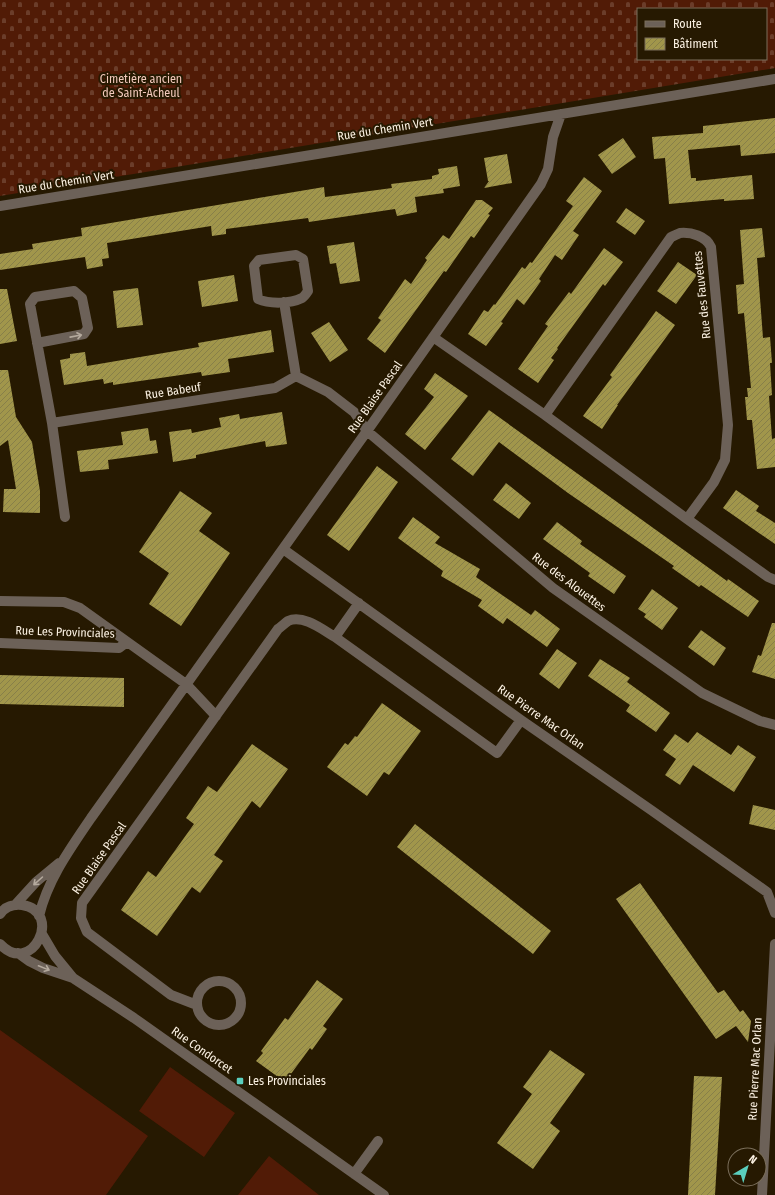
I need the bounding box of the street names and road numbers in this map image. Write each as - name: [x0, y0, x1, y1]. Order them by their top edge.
- street label: Rue du Chemin Vert: [336, 115, 434, 143]
- street label: Rue du Chemin Vert: [17, 168, 115, 196]
- street label: Rue des Fauvettes: [690, 250, 714, 340]
- street label: Rue Blaise Pascal: [345, 358, 405, 436]
- street label: Rue Babeuf: [144, 379, 203, 402]
- street label: Rue des Alouettes: [529, 550, 609, 614]
- street label: Rue Les Provinciales: [15, 623, 115, 641]
- street label: Rue Pierre Mac Orlan: [495, 682, 587, 752]
- street label: Rue Blaise Pascal: [69, 819, 129, 897]
- street label: Rue Pierre Mac Orlan: [745, 1017, 765, 1121]
- street label: Rue Condorcet: [169, 1024, 235, 1076]

